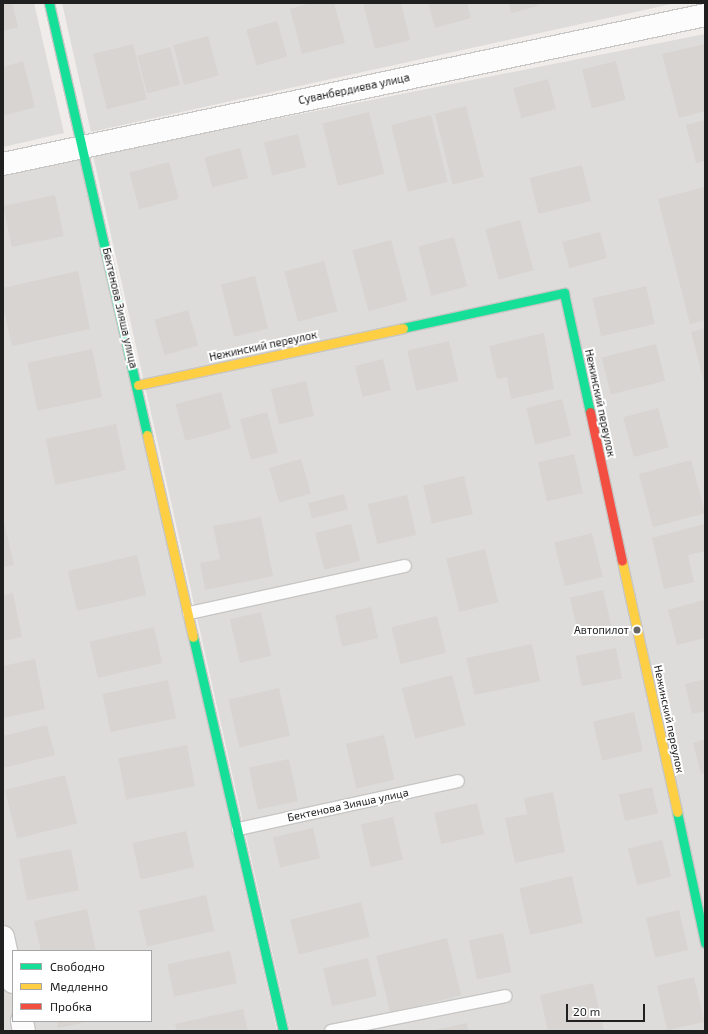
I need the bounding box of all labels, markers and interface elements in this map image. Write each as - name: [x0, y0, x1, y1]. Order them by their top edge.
- street label: Суванбердиева улица: [297, 71, 411, 107]
- street label: Бектенова Зияша улица: [100, 246, 140, 370]
- street label: Нежинский переулок: [208, 328, 318, 364]
- street label: Нежинский переулок: [582, 348, 618, 458]
- place label: Автопилот: [574, 623, 629, 637]
- marker: Автопилот: [632, 625, 642, 635]
- street label: Нежинский переулок: [651, 664, 687, 774]
- street label: Бектенова Зияша улица: [286, 786, 410, 824]
- legend: [12, 950, 152, 1022]
- text: Свободно: [50, 959, 105, 973]
- text: Медленно: [50, 979, 108, 993]
- scale bar: [568, 996, 647, 1022]
- text: Пробка: [50, 999, 92, 1013]
- text: 20 m: [573, 1004, 600, 1018]

